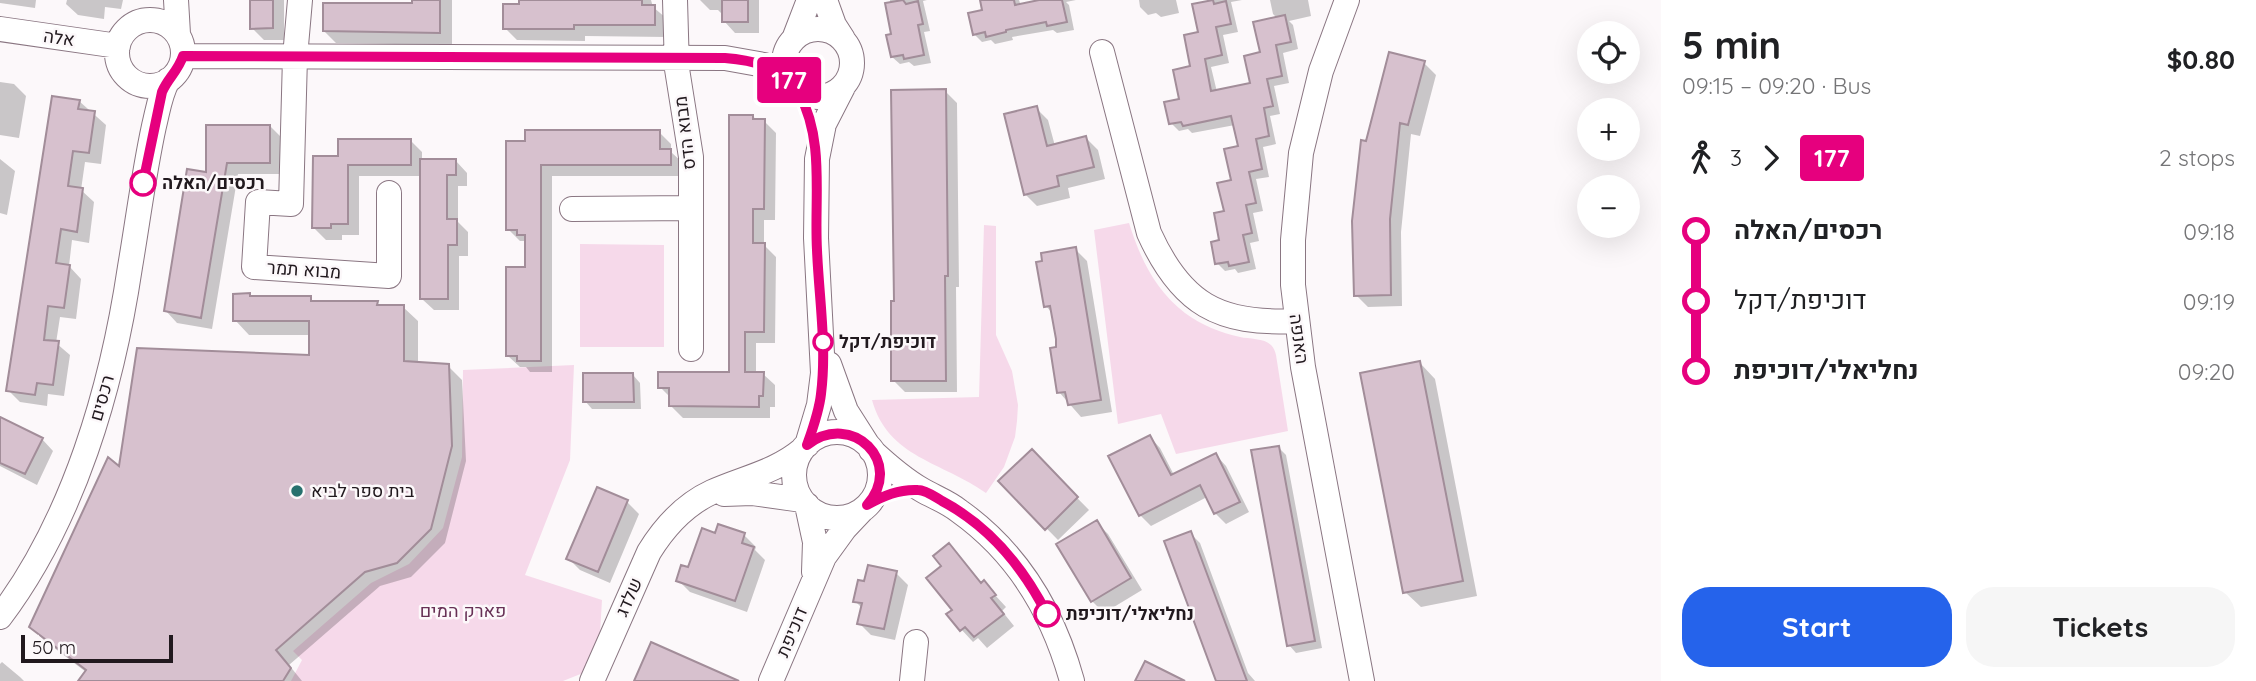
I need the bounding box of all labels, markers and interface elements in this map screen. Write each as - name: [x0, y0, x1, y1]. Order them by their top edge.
- map controls: [1577, 21, 1640, 238]
- button: locate: [1577, 21, 1640, 84]
- text: 5 min: [1682, 21, 1781, 69]
- street label: אלה: [42, 24, 76, 51]
- text: $0.80: [2167, 43, 2235, 76]
- line badge: 177: [749, 57, 829, 103]
- text: 177: [771, 65, 807, 95]
- text: 09:15 – 09:20 · Bus: [1682, 71, 1871, 100]
- street label: מבוא הדס: [669, 95, 700, 171]
- button: +: [1577, 98, 1640, 161]
- icon: walk: [1682, 139, 1720, 177]
- icon: forward: [1752, 139, 1790, 177]
- text: 3: [1730, 143, 1742, 172]
- text: 177: [1814, 143, 1850, 173]
- text: 2 stops: [2159, 143, 2235, 172]
- marker: רכסים/האלה: [130, 170, 156, 196]
- place label: רכסים/האלה: [162, 171, 265, 194]
- button: −: [1577, 175, 1640, 238]
- text: רכסים/האלה: [1734, 213, 1882, 246]
- text: 09:18: [2183, 217, 2235, 246]
- street label: מבוא תמר: [266, 255, 342, 284]
- text: דוכיפת/דקל: [1734, 283, 1866, 316]
- text: 09:19: [2183, 287, 2235, 316]
- street label: האנפה: [1285, 312, 1314, 366]
- place label: דוכיפת/דקל: [839, 330, 936, 353]
- marker: דוכיפת/דקל: [813, 332, 833, 352]
- text: נחליאלי/דוכיפת: [1734, 353, 1919, 386]
- text: 09:20: [2178, 357, 2235, 386]
- street label: רכסים: [84, 372, 119, 424]
- place label: בית ספר לביא: [311, 479, 415, 502]
- marker: בית ספר לביא: [289, 483, 305, 499]
- street label: שלדג: [610, 574, 647, 620]
- button: Start: [1682, 587, 1952, 667]
- button: Tickets: [1966, 587, 2235, 667]
- park label: פארק המים: [420, 599, 506, 622]
- marker: נחליאלי/דוכיפת: [1034, 601, 1060, 627]
- place label: נחליאלי/דוכיפת: [1066, 602, 1194, 625]
- street label: דוכיפת: [771, 603, 812, 660]
- scale bar: [21, 632, 173, 664]
- text: 50 m: [32, 635, 76, 659]

